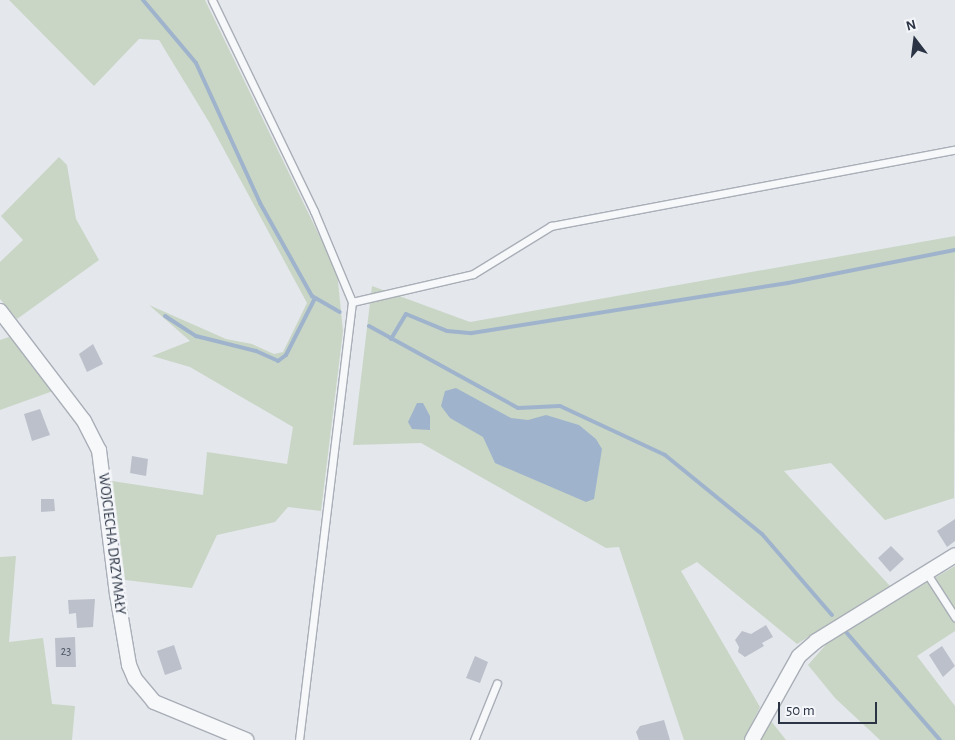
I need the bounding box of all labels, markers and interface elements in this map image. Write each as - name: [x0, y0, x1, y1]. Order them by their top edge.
- north arrow: [890, 15, 940, 65]
- text: N: [905, 17, 918, 34]
- street label: WOJCIECHA DRZYMAŁY: [94, 472, 130, 616]
- house number: 23: [61, 645, 71, 659]
- scale bar: [780, 692, 879, 724]
- text: 50 m: [786, 703, 815, 718]

